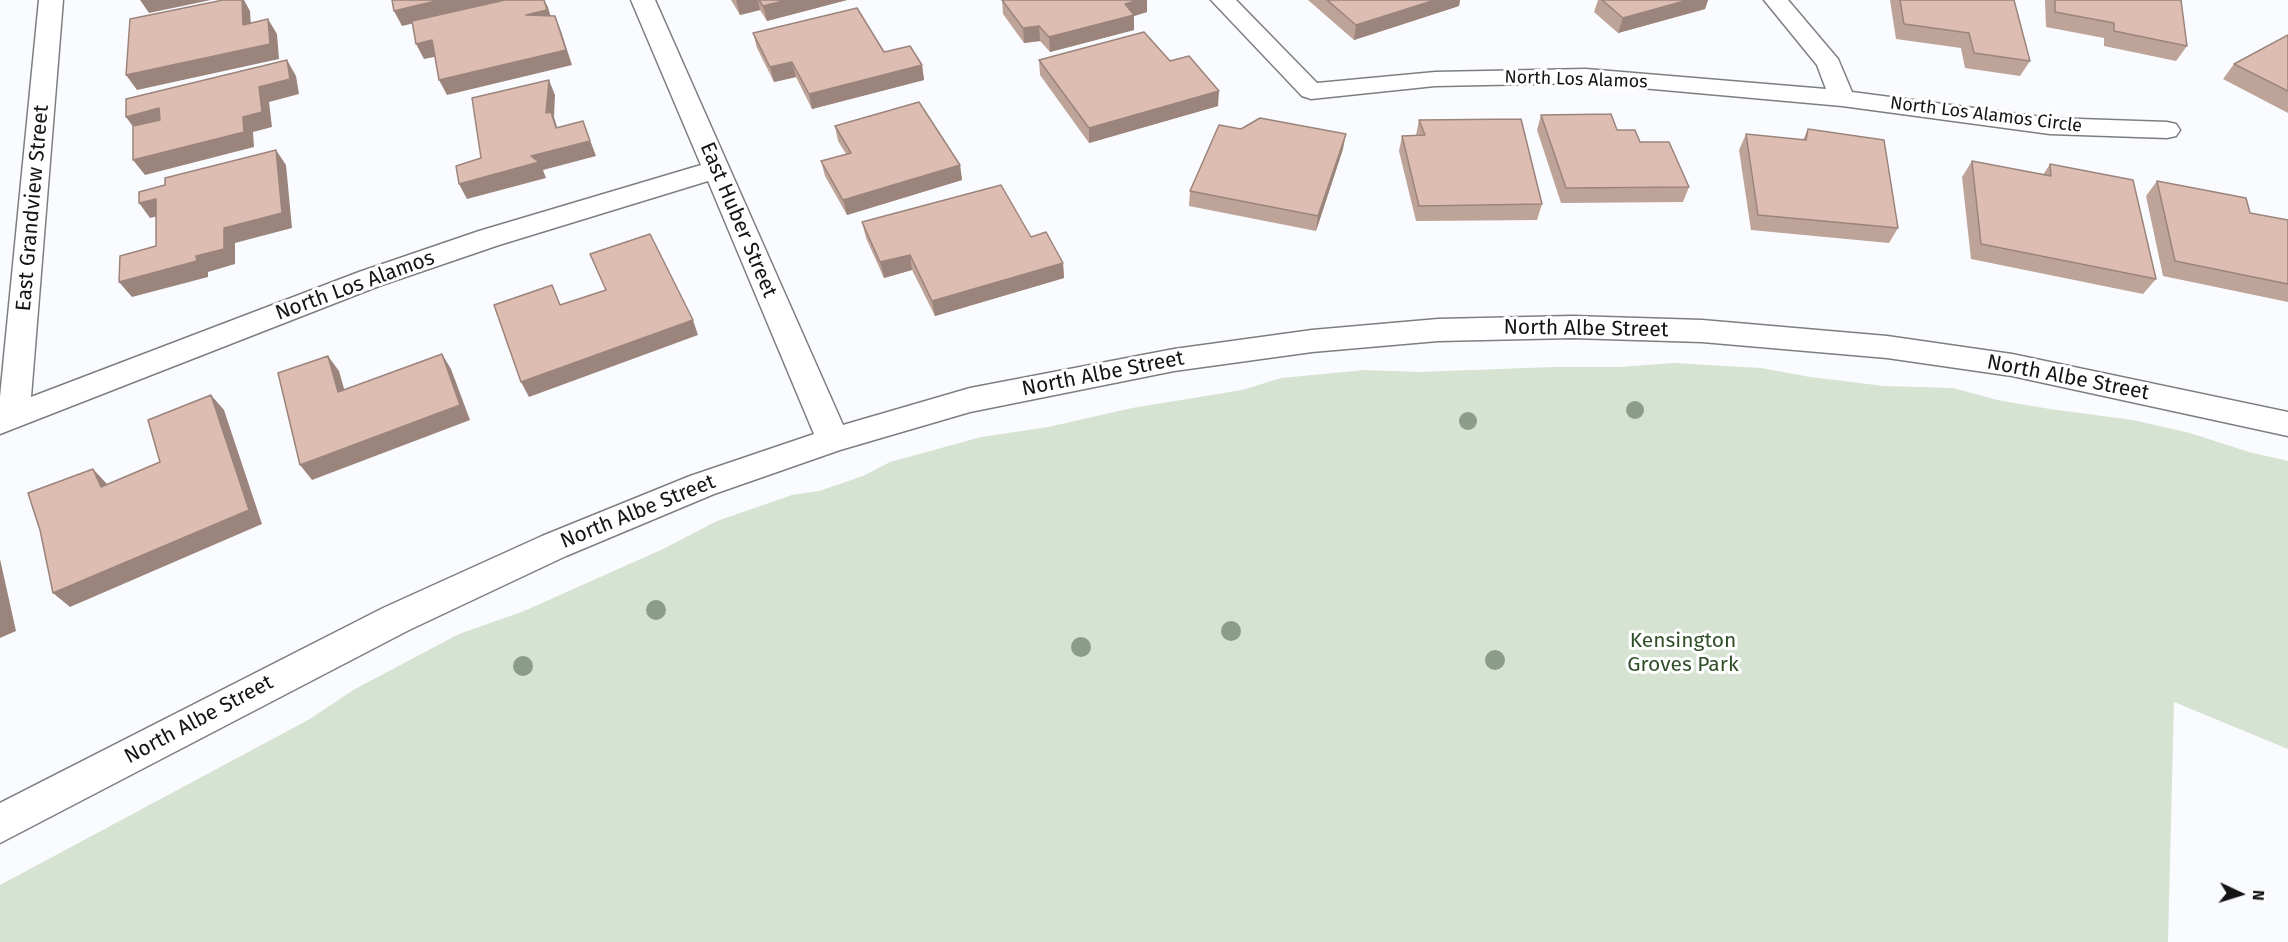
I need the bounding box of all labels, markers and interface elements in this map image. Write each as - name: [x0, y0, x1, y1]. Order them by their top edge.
- street label: North Los Alamos: [1504, 67, 1648, 93]
- street label: North Los Alamos Circle: [1889, 92, 2083, 138]
- street label: East Grandview Street: [11, 104, 55, 312]
- street label: East Huber Street: [694, 139, 782, 301]
- street label: North Los Alamos: [272, 246, 438, 326]
- street label: North Albe Street: [1503, 315, 1669, 343]
- street label: North Albe Street: [1020, 346, 1186, 402]
- street label: North Albe Street: [1985, 350, 2151, 406]
- street label: North Albe Street: [557, 469, 719, 555]
- park label: Kensington Groves Park: [1627, 628, 1739, 678]
- street label: North Albe Street: [120, 670, 278, 770]
- north arrow: [2210, 864, 2270, 924]
- text: N: [2249, 889, 2268, 901]

